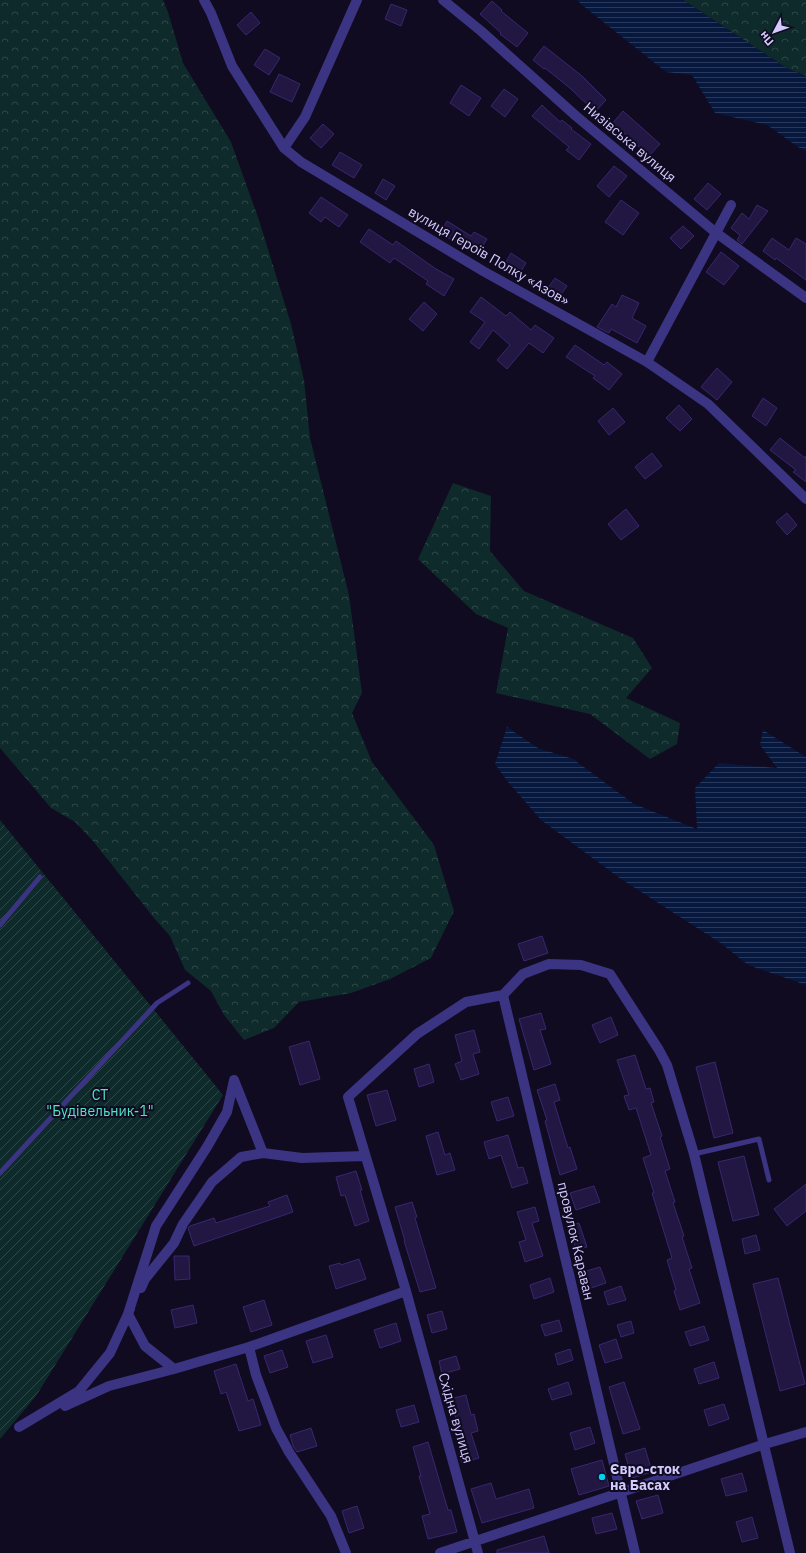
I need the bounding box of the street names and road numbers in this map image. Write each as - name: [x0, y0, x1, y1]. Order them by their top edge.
- street label: Низівська вулиця: [580, 98, 680, 186]
- street label: вулиця Героїв Полку «Азов»: [405, 202, 573, 310]
- street label: провулок Караван: [554, 1180, 598, 1302]
- street label: Східна вулиця: [435, 1371, 477, 1465]

